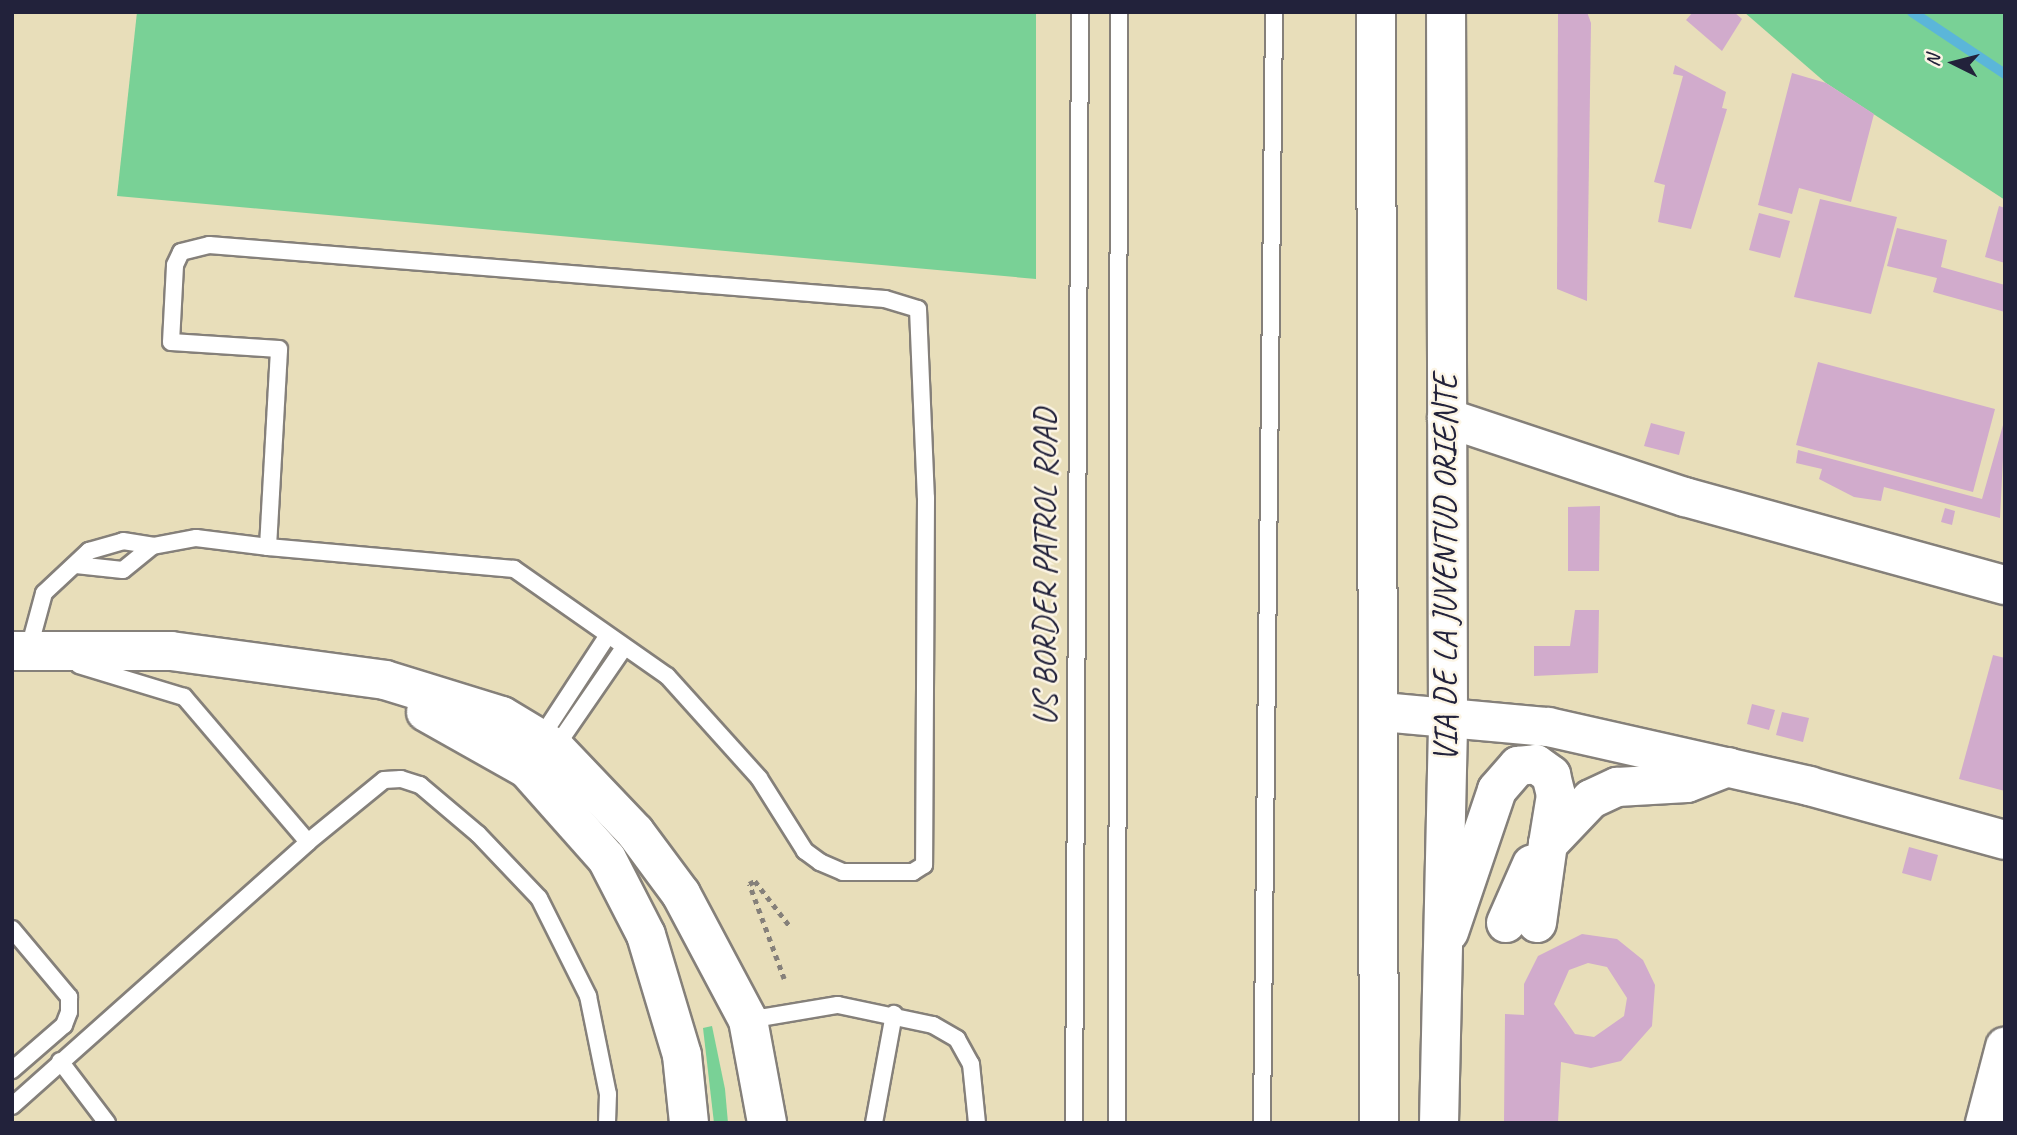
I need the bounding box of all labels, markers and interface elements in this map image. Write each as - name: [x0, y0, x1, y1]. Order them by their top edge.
- north arrow: [1919, 28, 1989, 98]
- text: N: [1921, 54, 1946, 68]
- street label: VIA DE LA JUVENTUD ORIENTE: [1426, 373, 1466, 763]
- street label: US BORDER PATROL ROAD: [1026, 407, 1066, 727]

